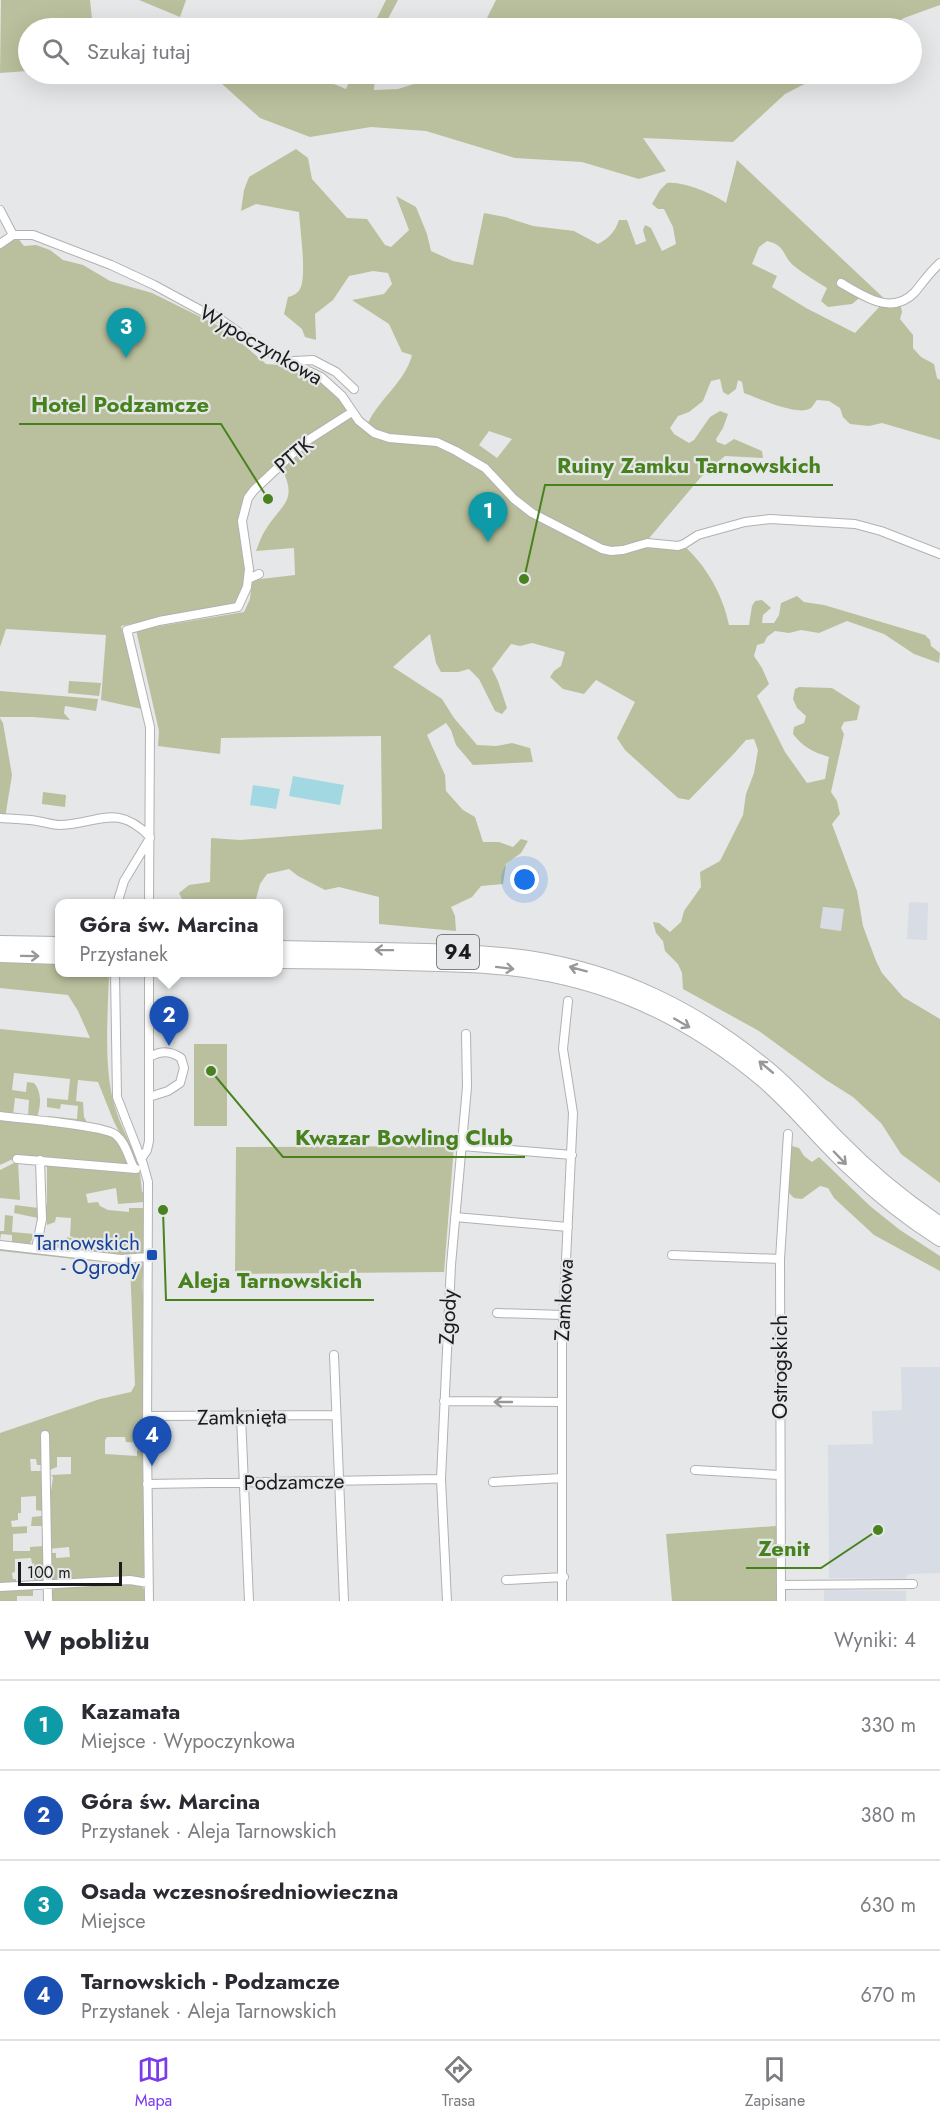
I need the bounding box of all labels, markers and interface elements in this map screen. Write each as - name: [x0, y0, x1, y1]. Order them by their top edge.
- search box: [18, 18, 922, 84]
- icon: search: [39, 35, 72, 68]
- text: Szukaj tutaj: [87, 35, 191, 67]
- street label: Wypoczynkowa: [194, 297, 328, 393]
- pin: 3: [106, 308, 146, 358]
- callout: Hotel Podzamcze: [19, 384, 221, 424]
- text: Hotel Podzamcze: [31, 388, 209, 420]
- street label: PTTK: [268, 430, 320, 480]
- callout: Ruiny Zamku Tarnowskich: [545, 445, 833, 485]
- text: Ruiny Zamku Tarnowskich: [557, 449, 821, 481]
- pin: 1: [468, 492, 508, 542]
- your location: [510, 865, 539, 894]
- popup: [55, 899, 283, 977]
- text: Góra św. Marcina: [79, 908, 259, 940]
- road number: 94: [437, 935, 479, 969]
- text: Przystanek: [79, 940, 168, 969]
- one-way arrow: [375, 944, 395, 956]
- one-way arrow: [19, 950, 39, 962]
- one-way arrow: [569, 962, 588, 974]
- one-way arrow: [494, 963, 514, 974]
- pin: 2: [150, 996, 188, 1046]
- one-way arrow: [673, 1017, 690, 1029]
- one-way arrow: [758, 1060, 774, 1073]
- callout: Kwazar Bowling Club: [283, 1117, 525, 1157]
- text: Kwazar Bowling Club: [295, 1121, 513, 1153]
- one-way arrow: [832, 1150, 847, 1165]
- place label: Tarnowskich - Ogrody: [34, 1228, 141, 1282]
- marker: Tarnowskich - Ogrody: [145, 1248, 159, 1262]
- street label: Zamkowa: [547, 1258, 581, 1342]
- callout: Aleja Tarnowskich: [166, 1260, 374, 1300]
- text: Aleja Tarnowskich: [177, 1264, 362, 1296]
- street label: Zgody: [432, 1288, 464, 1345]
- street label: Ostrogskich: [765, 1315, 795, 1419]
- one-way arrow: [494, 1396, 514, 1408]
- street label: Zamknięta: [197, 1401, 287, 1433]
- pin: 4: [132, 1416, 172, 1466]
- street label: Podzamcze: [243, 1466, 345, 1498]
- callout: Zenit: [746, 1528, 821, 1568]
- text: Zenit: [758, 1532, 810, 1564]
- scale bar: [18, 1559, 122, 1586]
- text: 100 m: [27, 1561, 71, 1584]
- text: W pobliżu: [24, 1621, 150, 1659]
- text: Wyniki: 4: [834, 1626, 916, 1655]
- text: Kazamata: [81, 1695, 180, 1727]
- text: 1: [38, 1711, 49, 1740]
- text: 330 m: [861, 1711, 916, 1740]
- text: Miejsce · Wypoczynkowa: [81, 1727, 295, 1756]
- text: Góra św. Marcina: [81, 1785, 260, 1817]
- text: 2: [37, 1801, 50, 1830]
- text: 380 m: [861, 1801, 916, 1830]
- text: Przystanek · Aleja Tarnowskich: [81, 1817, 337, 1846]
- text: Osada wczesnośredniowieczna: [81, 1875, 398, 1907]
- text: 3: [37, 1891, 50, 1920]
- text: 630 m: [860, 1891, 916, 1920]
- text: Miejsce: [81, 1907, 146, 1936]
- text: Tarnowskich - Podzamcze: [81, 1965, 340, 1997]
- text: 4: [37, 1981, 50, 2010]
- text: 670 m: [860, 1981, 916, 2010]
- text: Przystanek · Aleja Tarnowskich: [81, 1997, 337, 2026]
- tab: Mapa: [135, 2053, 172, 2112]
- tab: Trasa: [442, 2053, 475, 2112]
- tab: Zapisane: [745, 2053, 805, 2112]

